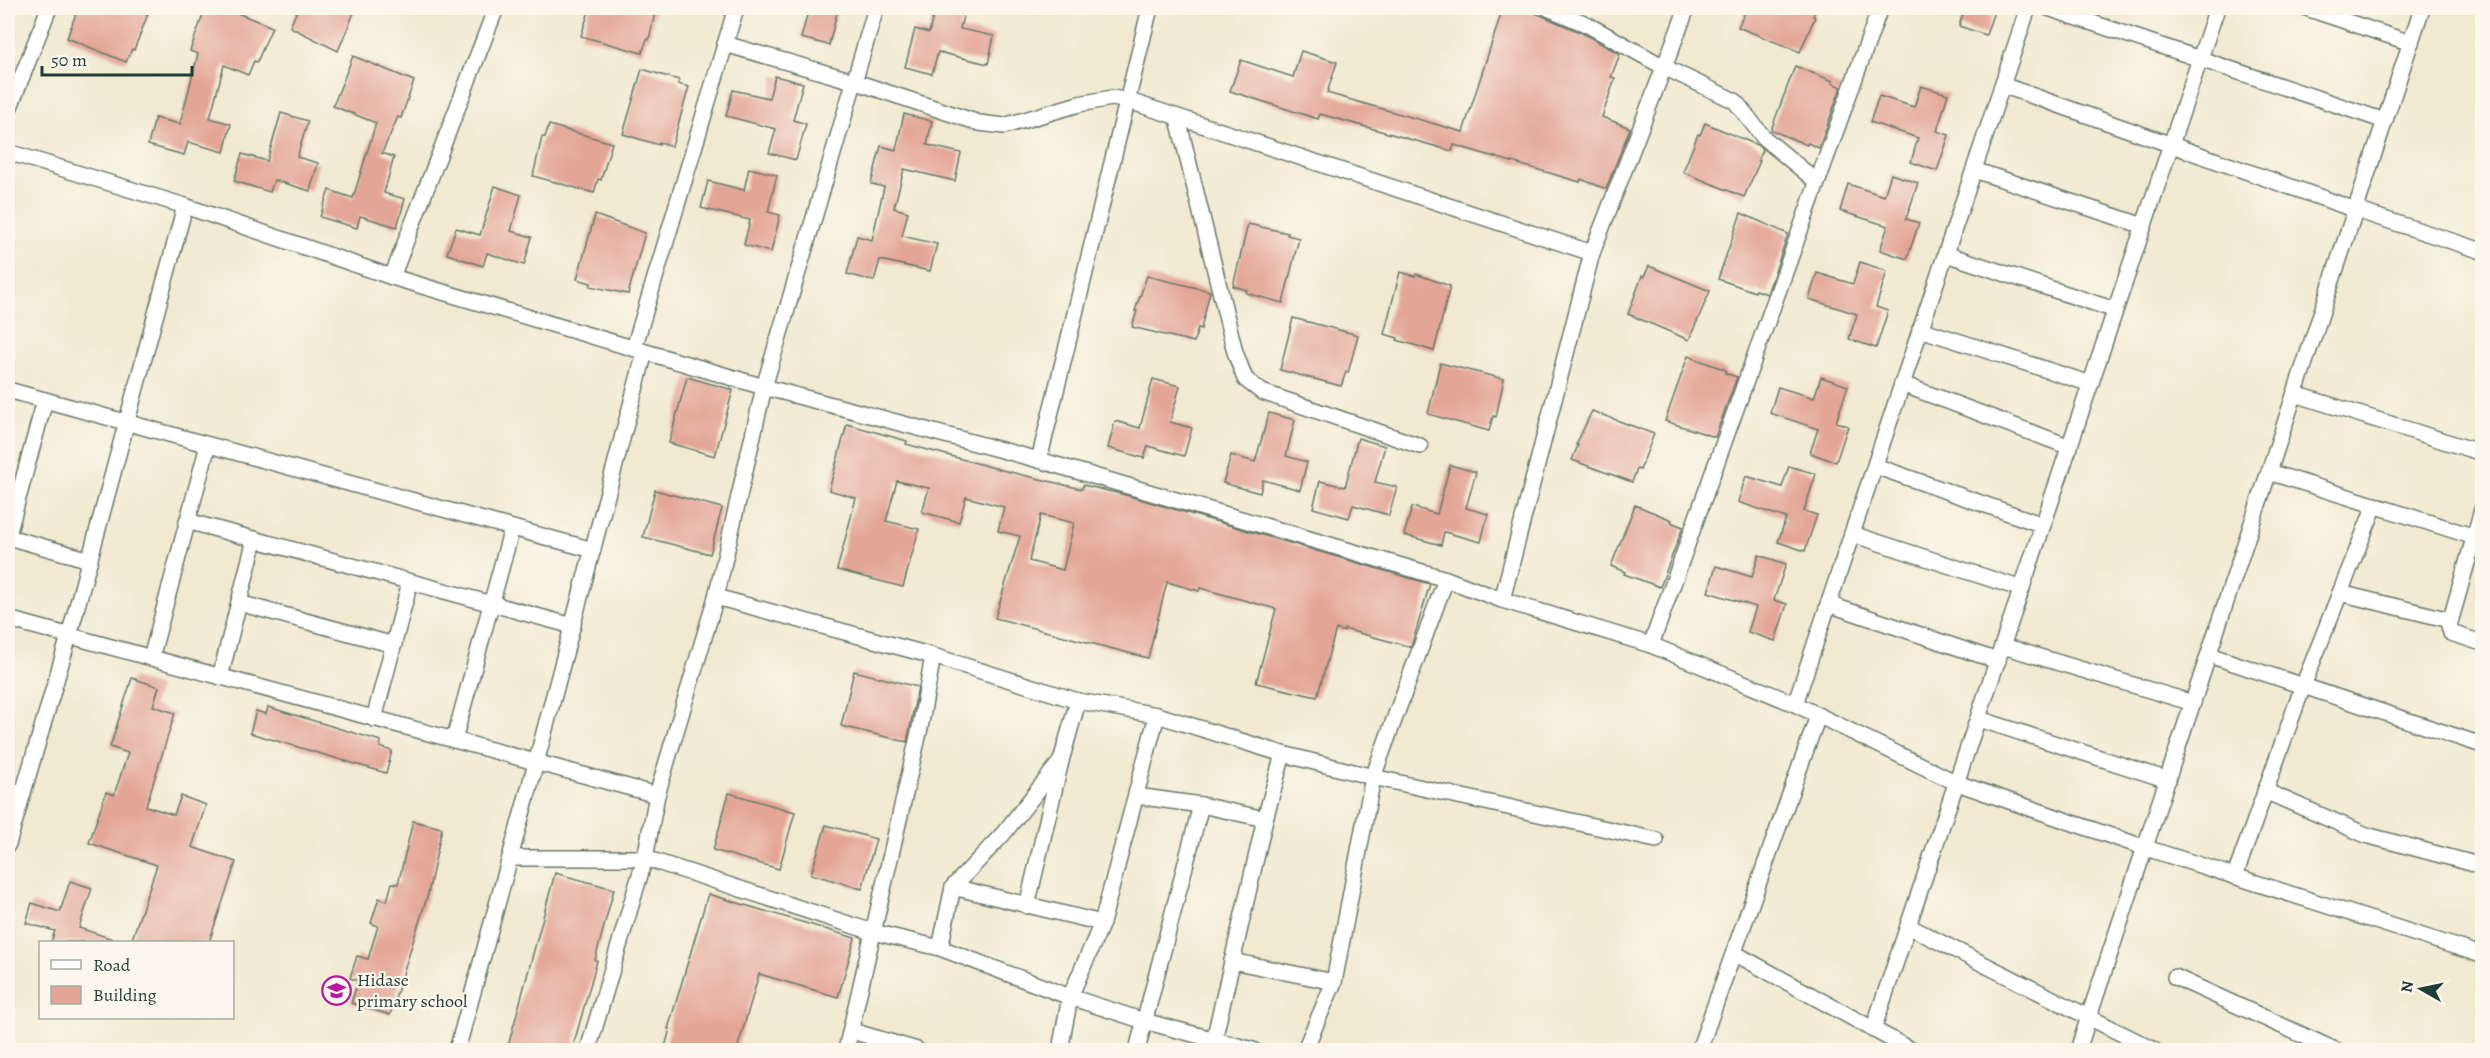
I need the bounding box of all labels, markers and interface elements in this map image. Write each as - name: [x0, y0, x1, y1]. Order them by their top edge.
- scale bar: [42, 39, 192, 77]
- text: 50 m: [51, 48, 87, 72]
- legend: [39, 941, 234, 1019]
- text: Road: [93, 953, 131, 977]
- north arrow: [2391, 959, 2451, 1019]
- place label: Hidase primary school: [357, 968, 468, 1013]
- school or university icon: Hidase primary school: [320, 974, 352, 1006]
- text: N: [2395, 979, 2419, 994]
- text: Building: [93, 983, 157, 1007]

